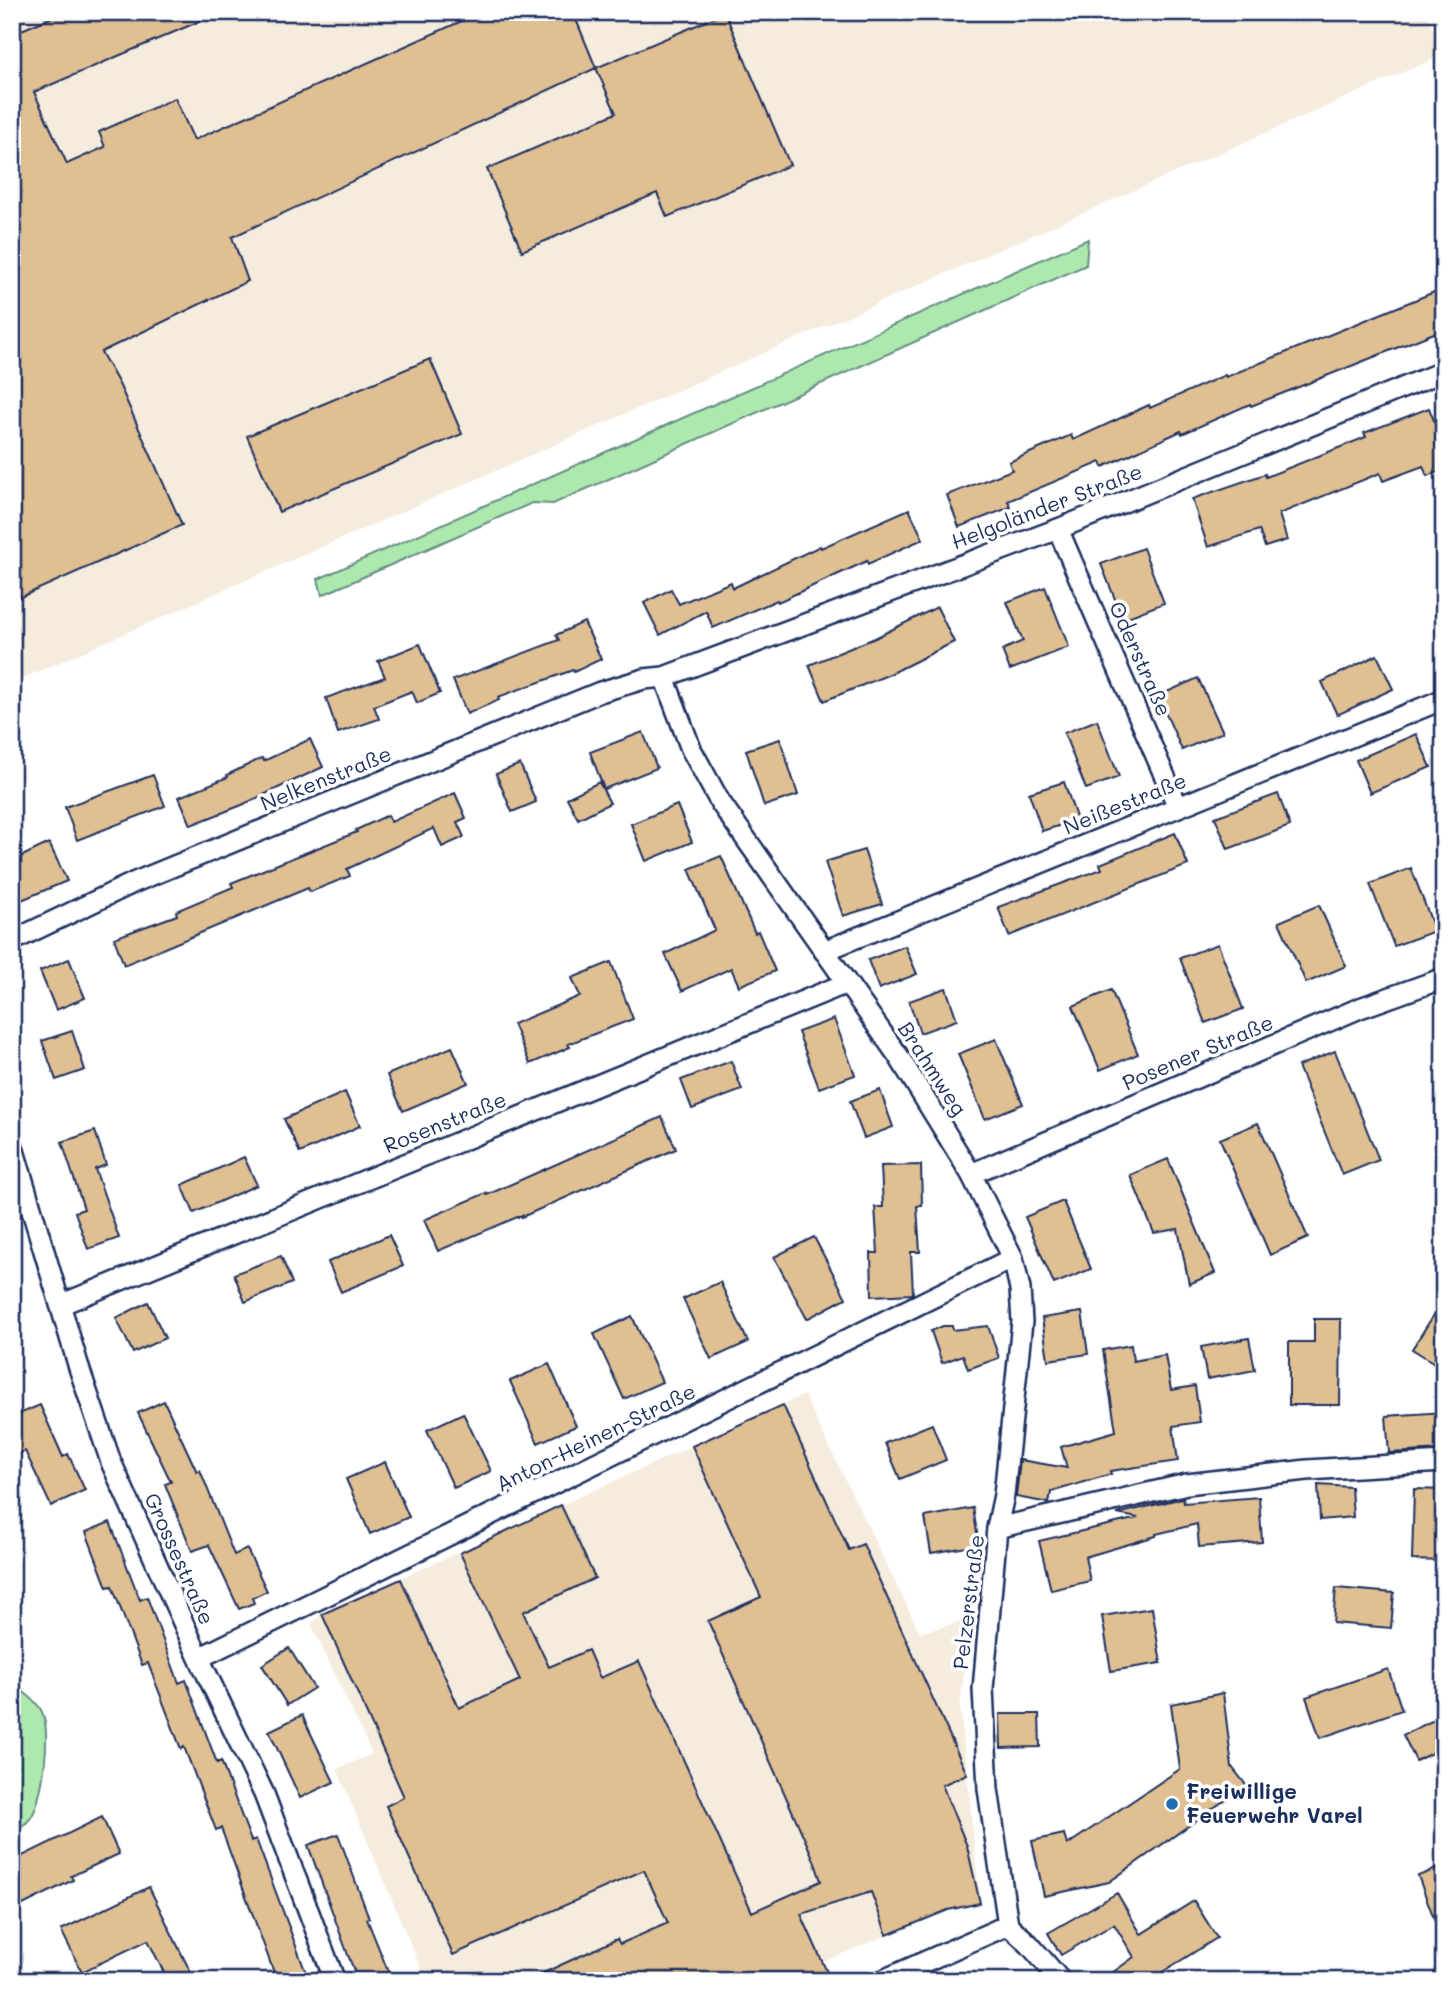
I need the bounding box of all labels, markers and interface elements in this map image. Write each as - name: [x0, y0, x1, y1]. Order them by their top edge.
- street label: Helgoländer Straße: [947, 457, 1146, 554]
- street label: Oderstraße: [1104, 597, 1179, 720]
- street label: Nelkenstraße: [256, 739, 395, 816]
- street label: Neißestraße: [1059, 766, 1190, 840]
- street label: Posener Straße: [1118, 1008, 1277, 1096]
- street label: Brahmweg: [893, 1016, 974, 1120]
- street label: Rosenstraße: [379, 1085, 510, 1159]
- street label: Anton-Heinen-Straße: [491, 1377, 700, 1497]
- street label: Grossestraße: [139, 1488, 221, 1628]
- street label: Pelzerstraße: [946, 1533, 989, 1671]
- place label: Freiwillige Feuerwehr Varel: [1186, 1777, 1363, 1828]
- marker: Freiwillige Feuerwehr Varel: [1164, 1796, 1180, 1812]

